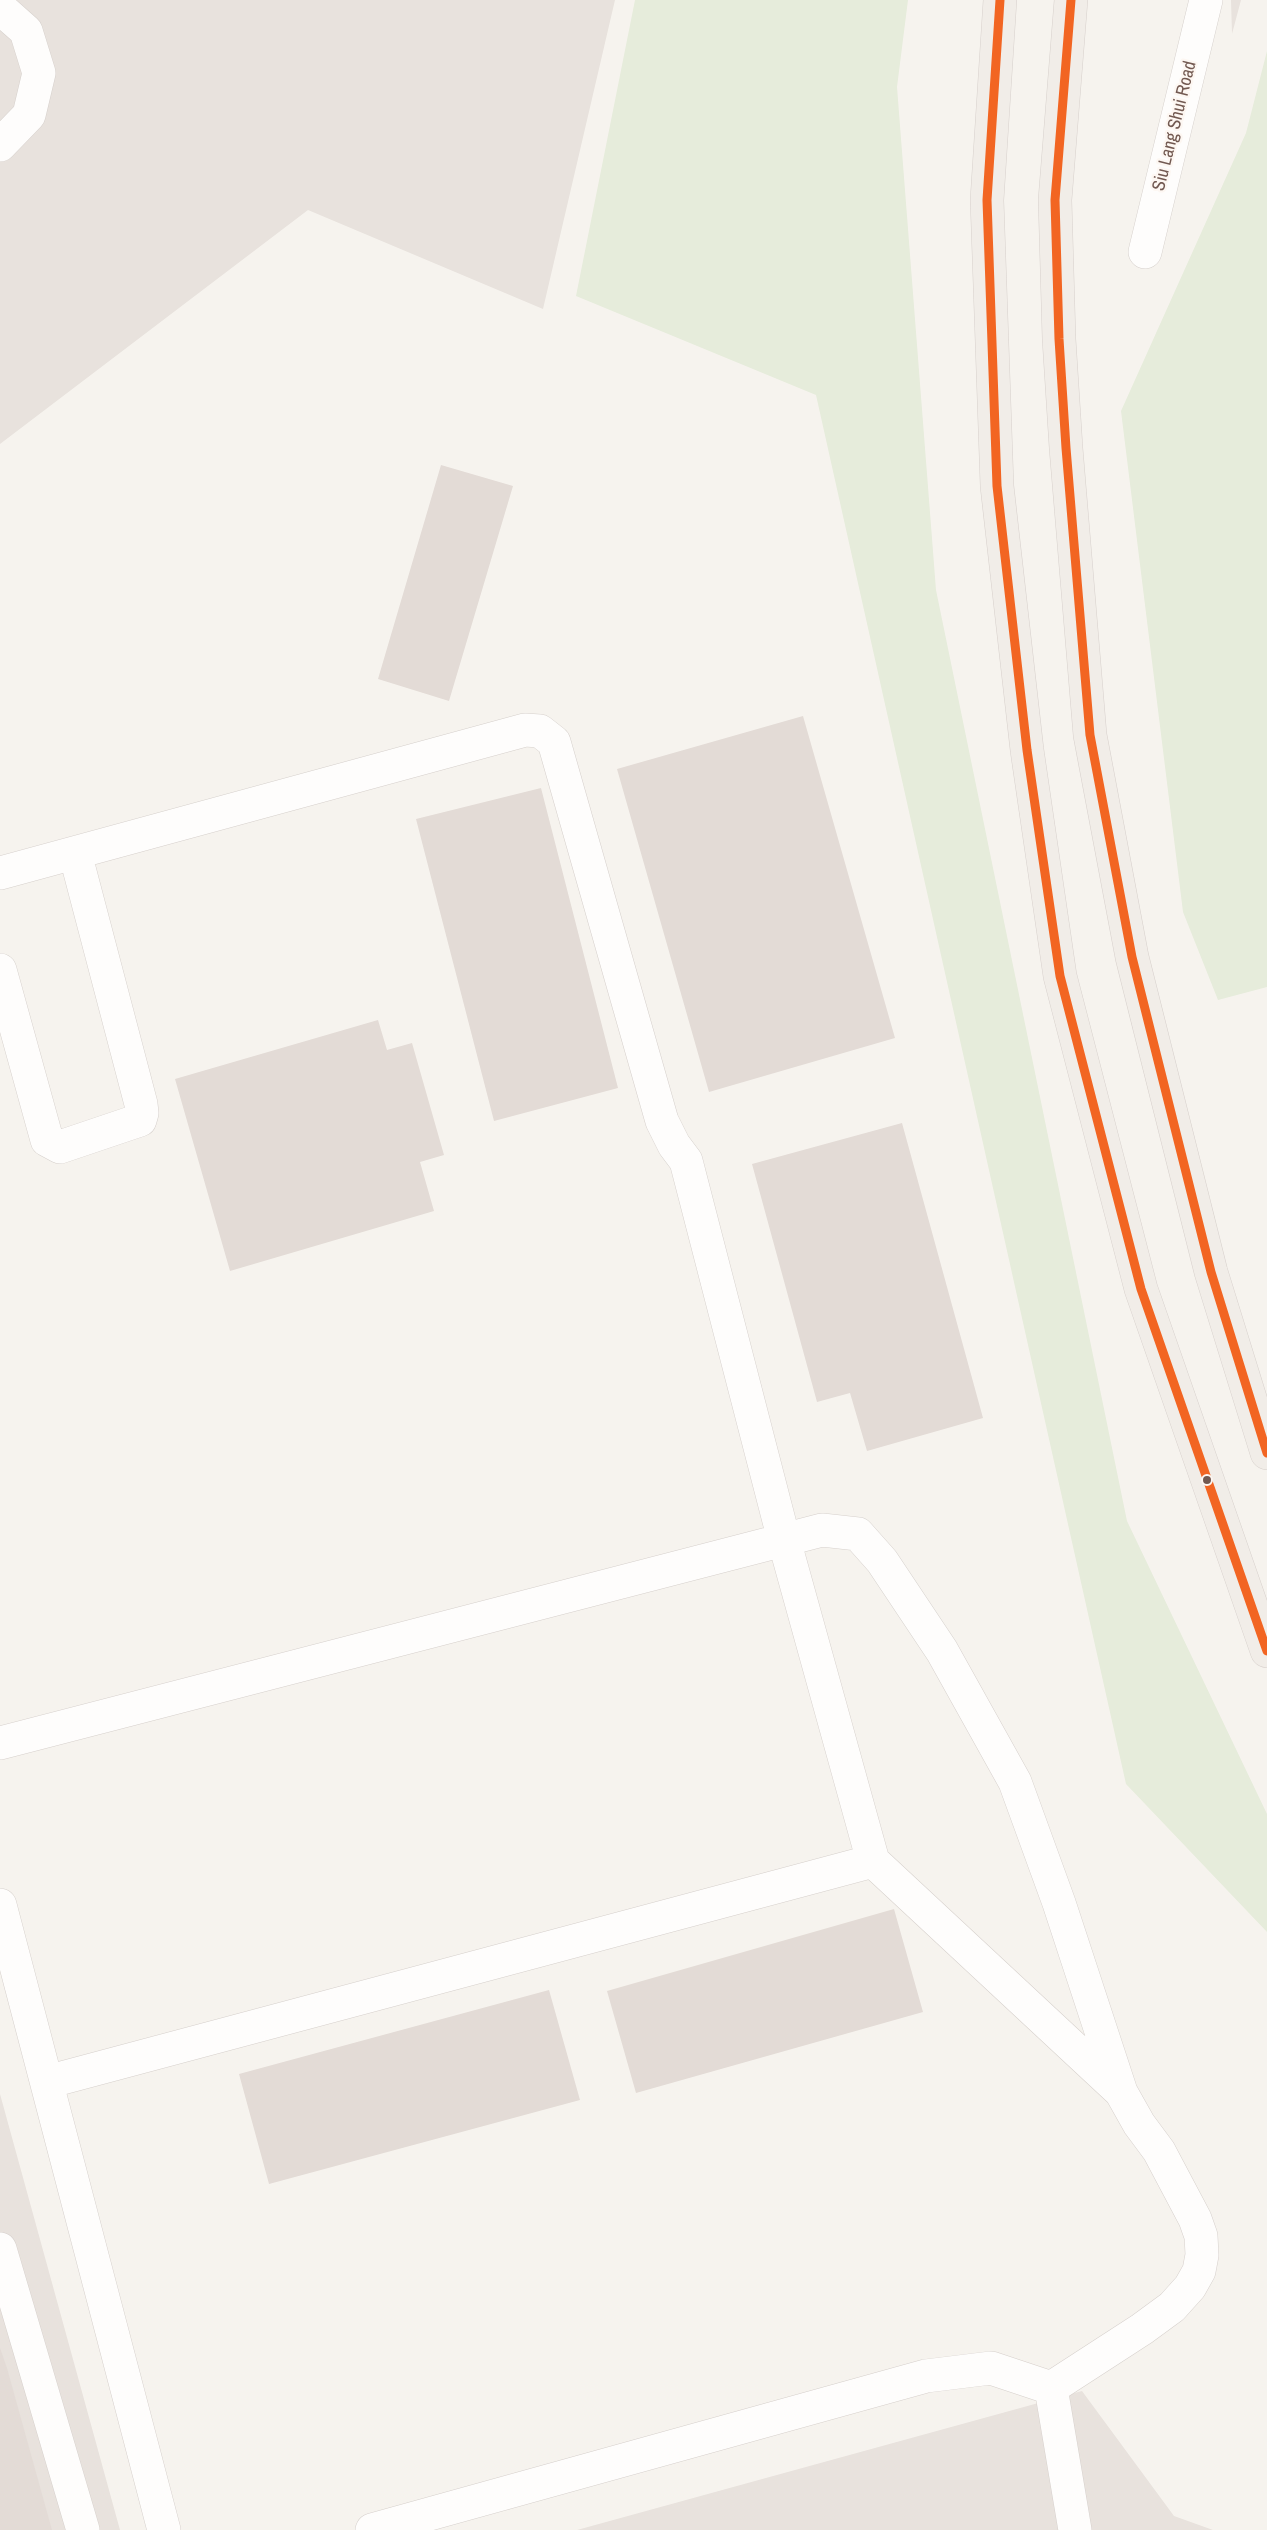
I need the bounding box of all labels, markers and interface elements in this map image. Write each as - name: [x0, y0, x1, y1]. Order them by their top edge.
- street label: Siu Lang Shui Road: [1148, 59, 1202, 193]
- unlabelled marker: [1201, 1474, 1213, 1486]

